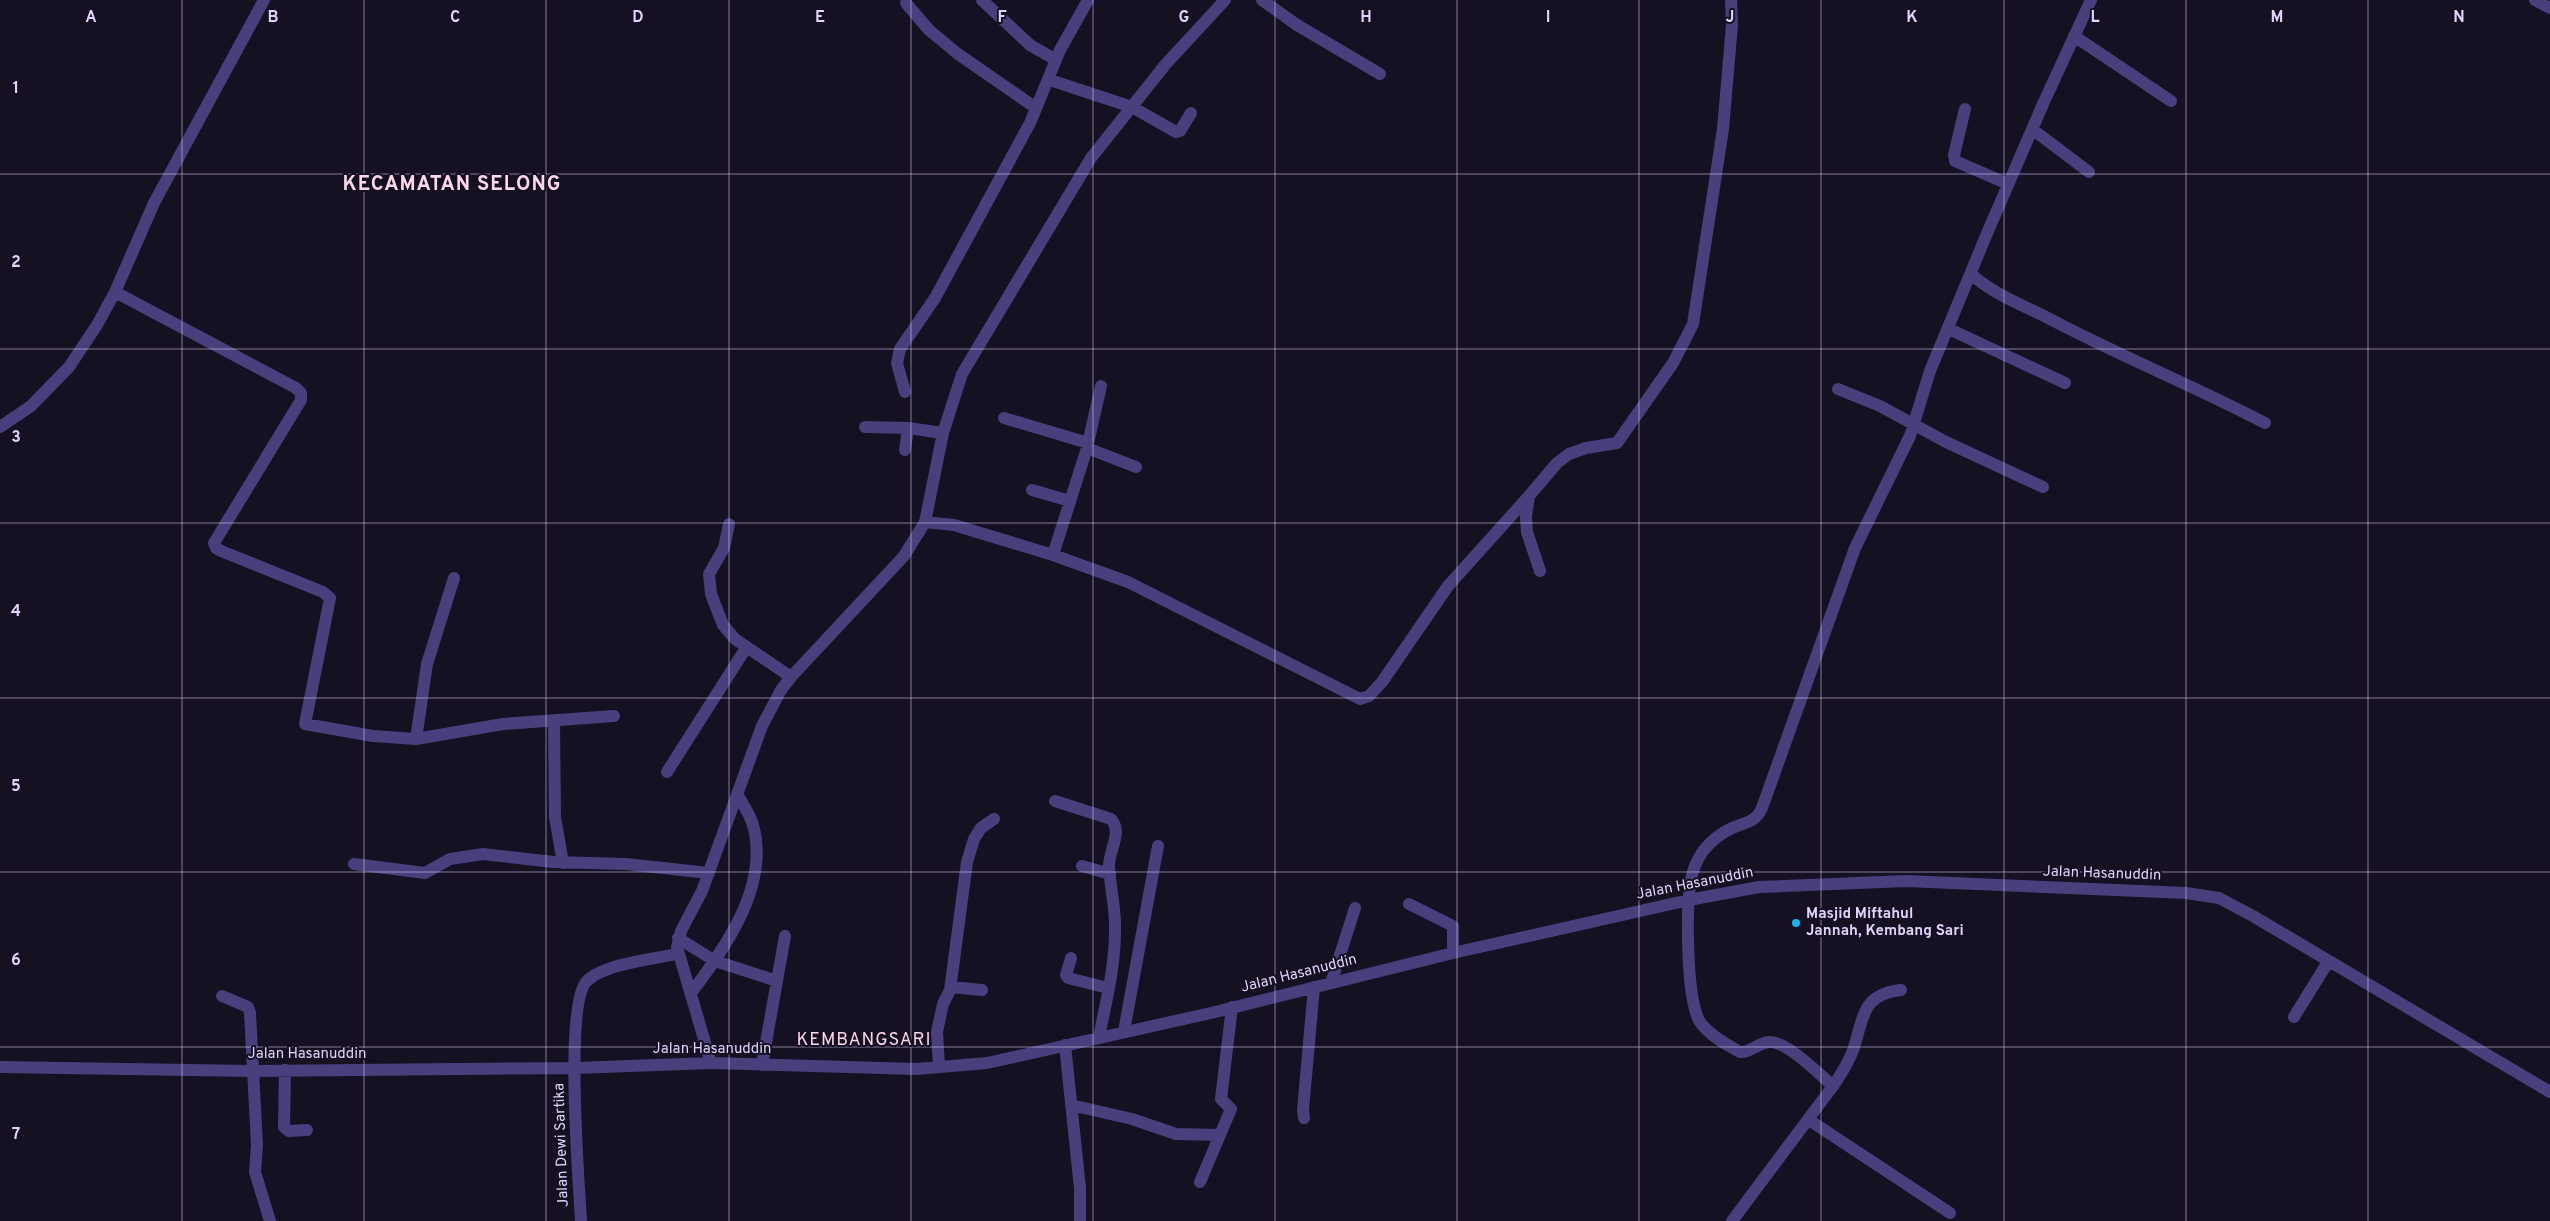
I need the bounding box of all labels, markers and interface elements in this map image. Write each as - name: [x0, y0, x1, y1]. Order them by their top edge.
- text: A: [85, 8, 97, 28]
- text: B: [267, 8, 279, 28]
- text: C: [450, 8, 460, 28]
- text: D: [632, 8, 644, 28]
- text: E: [815, 8, 825, 28]
- text: F: [997, 8, 1007, 28]
- text: G: [1179, 8, 1189, 28]
- text: H: [1360, 8, 1372, 28]
- text: I: [1546, 8, 1550, 28]
- text: J: [1726, 8, 1734, 28]
- text: K: [1906, 8, 1918, 28]
- text: L: [2090, 8, 2100, 28]
- text: M: [2271, 8, 2283, 28]
- text: N: [2453, 8, 2465, 28]
- text: 1: [13, 79, 19, 99]
- district label: KECAMATAN SELONG: [343, 172, 561, 198]
- text: 2: [11, 253, 21, 273]
- text: 3: [11, 428, 21, 448]
- text: 4: [11, 602, 21, 622]
- text: 5: [11, 777, 21, 797]
- street label: Jalan Hasanuddin: [2042, 862, 2162, 886]
- street label: Jalan Hasanuddin: [1635, 863, 1755, 905]
- place label: Masjid Miftahul Jannah, Kembang Sari: [1806, 905, 1964, 941]
- marker: Masjid Miftahul Jannah, Kembang Sari: [1790, 917, 1802, 929]
- street label: Jalan Hasanuddin: [1239, 950, 1359, 998]
- text: 6: [11, 951, 21, 971]
- district label: KEMBANGSARI: [796, 1029, 932, 1052]
- street label: Jalan Hasanuddin: [653, 1040, 771, 1059]
- street label: Jalan Hasanuddin: [248, 1045, 366, 1064]
- street label: Jalan Dewi Sartika: [550, 1083, 574, 1207]
- text: 7: [12, 1125, 20, 1145]

